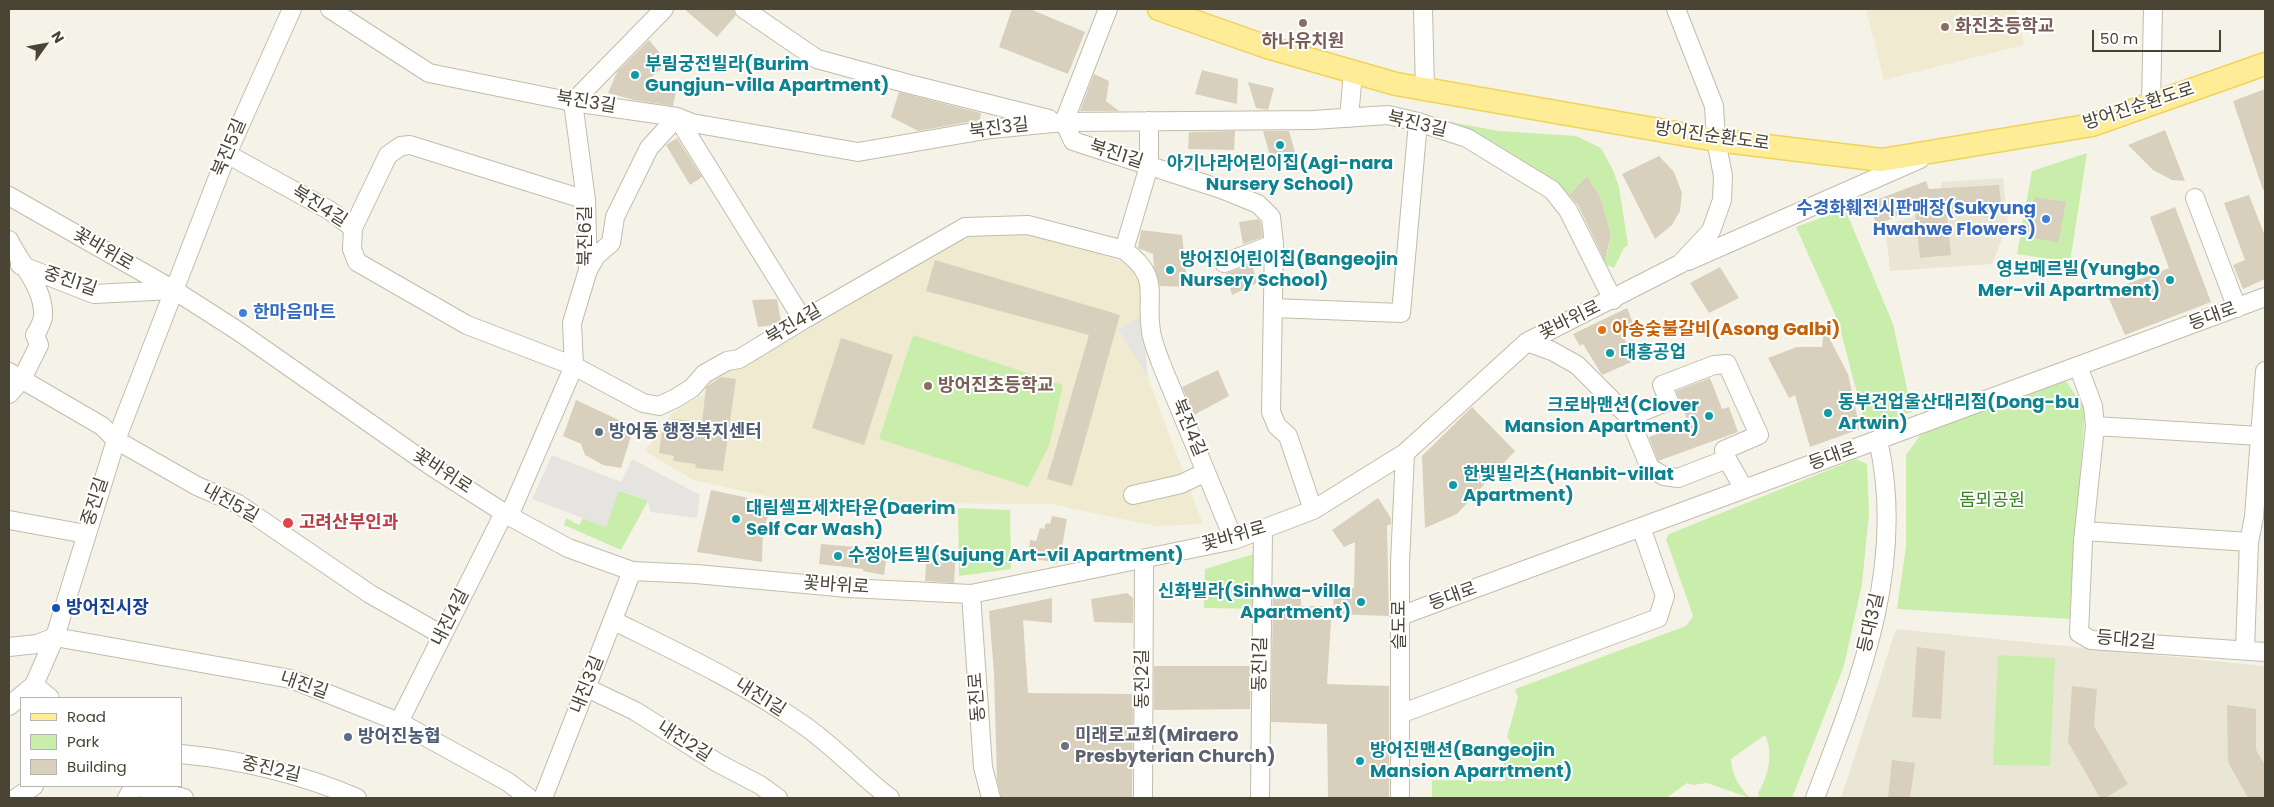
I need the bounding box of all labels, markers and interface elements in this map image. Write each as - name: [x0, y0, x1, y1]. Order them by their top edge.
- place label: 화진초등학교: [1955, 16, 2054, 38]
- marker: 하나유치원: [1297, 17, 1309, 29]
- north arrow: [20, 20, 70, 70]
- scale bar: [2094, 20, 2223, 52]
- marker: 화진초등학교: [1939, 21, 1951, 33]
- text: N: [46, 27, 69, 47]
- text: 50 m: [2100, 28, 2138, 49]
- place label: 하나유치원: [1262, 31, 1344, 53]
- place label: 부림궁전빌라(Burim Gungjun-villa Apartment): [645, 54, 889, 96]
- marker: 부림궁전빌라(Burim Gungjun-villa Apartment): [629, 69, 641, 81]
- street label: 방어진순환도로: [2081, 79, 2197, 135]
- street label: 북진3길: [555, 88, 617, 118]
- street label: 북진3길: [1385, 108, 1449, 142]
- street label: 북진3길: [968, 115, 1030, 143]
- street label: 북진5길: [208, 116, 252, 180]
- street label: 방어진순환도로: [1653, 118, 1771, 156]
- street label: 북진1길: [1086, 136, 1146, 174]
- marker: 아기나라어린이집(Agi-nara Nursery School): [1274, 139, 1286, 151]
- place label: 아기나라어린이집(Agi-nara Nursery School): [1167, 153, 1393, 195]
- street label: 북진4길: [287, 182, 351, 232]
- place label: 수경화훼전시판매장(Sukyung Hwahwe Flowers): [1796, 198, 2036, 240]
- street label: 북진6길: [575, 205, 597, 267]
- marker: 수경화훼전시판매장(Sukyung Hwahwe Flowers): [2040, 213, 2052, 225]
- street label: 꽃바위로: [69, 224, 137, 276]
- place label: 방어진어린이집(Bangeojin Nursery School): [1180, 249, 1398, 292]
- place label: 영보메르빌(Yungbo Mer-vil Apartment): [1978, 259, 2160, 302]
- street label: 중진1길: [40, 263, 100, 301]
- marker: 방어진어린이집(Bangeojin Nursery School): [1164, 264, 1176, 276]
- marker: 영보메르빌(Yungbo Mer-vil Apartment): [2164, 274, 2176, 286]
- street label: 꽃바위로: [1535, 297, 1605, 345]
- street label: 등대로: [2186, 298, 2240, 336]
- street label: 북진4길: [762, 300, 826, 350]
- place label: 한마음마트: [253, 302, 336, 324]
- marker: 한마음마트: [237, 307, 249, 319]
- place label: 아송숯불갈비(Asong Galbi): [1612, 319, 1840, 341]
- marker: 아송숯불갈비(Asong Galbi): [1596, 324, 1608, 336]
- place label: 대흥공업: [1620, 342, 1686, 364]
- marker: 대흥공업: [1604, 347, 1616, 359]
- place label: 방어진초등학교: [938, 375, 1054, 397]
- marker: 방어진초등학교: [922, 380, 934, 392]
- place label: 동부건업울산대리점(Dong-bu Artwin): [1838, 392, 2079, 434]
- place label: 크로바맨션(Clover Mansion Apartment): [1504, 395, 1699, 438]
- street label: 북진4길: [1166, 396, 1210, 460]
- marker: 동부건업울산대리점(Dong-bu Artwin): [1822, 407, 1834, 419]
- marker: 크로바맨션(Clover Mansion Apartment): [1703, 410, 1715, 422]
- place label: 방어동 행정복지센터: [609, 421, 762, 443]
- marker: 방어동 행정복지센터: [593, 426, 605, 438]
- street label: 등대로: [1806, 438, 1860, 476]
- street label: 꽃바위로: [408, 445, 476, 499]
- place label: 한빛빌라츠(Hanbit-villat Apartment): [1463, 464, 1674, 506]
- street label: 중진길: [78, 475, 114, 529]
- marker: 한빛빌라츠(Hanbit-villat Apartment): [1447, 479, 1459, 491]
- street label: 내진5길: [198, 480, 262, 528]
- park label: 돔뫼공원: [1959, 490, 2025, 512]
- place label: 대림셀프세차타운(Daerim Self Car Wash): [746, 498, 956, 540]
- place label: 고려산부인과: [299, 512, 398, 534]
- marker: 대림셀프세차타운(Daerim Self Car Wash): [730, 513, 742, 525]
- marker: 고려산부인과: [281, 516, 295, 530]
- street label: 꽃바위로: [1199, 517, 1269, 557]
- place label: 수정아트빌(Sujung Art-vil Apartment): [848, 545, 1184, 567]
- marker: 수정아트빌(Sujung Art-vil Apartment): [832, 550, 844, 562]
- street label: 꽃바위로: [802, 573, 870, 599]
- street label: 등대로: [1426, 578, 1480, 616]
- place label: 신화빌라(Sinhwa-villa Apartment): [1158, 581, 1351, 624]
- street label: 내진4길: [428, 586, 474, 650]
- street label: 등대3길: [1855, 591, 1889, 655]
- marker: 신화빌라(Sinhwa-villa Apartment): [1355, 596, 1367, 608]
- place label: 방어진시장: [66, 597, 149, 619]
- street label: 슬도로: [1389, 600, 1411, 650]
- marker: 방어진시장: [50, 602, 62, 614]
- street label: 등대2길: [2095, 628, 2157, 654]
- street label: 동진1길: [1250, 636, 1272, 692]
- street label: 동진2길: [1132, 649, 1154, 709]
- street label: 내진3길: [567, 653, 609, 717]
- street label: 내진길: [277, 668, 331, 704]
- street label: 동진로: [965, 671, 991, 723]
- street label: 내진1길: [731, 674, 789, 722]
- legend: [20, 697, 182, 787]
- text: Road: [67, 706, 106, 727]
- street label: 내진2길: [653, 717, 715, 767]
- place label: 미래로교회(Miraero Presbyterian Church): [1075, 725, 1276, 768]
- place label: 방어진농협: [358, 726, 441, 748]
- text: Park: [67, 731, 99, 752]
- marker: 방어진농협: [342, 731, 354, 743]
- marker: 미래로교회(Miraero Presbyterian Church): [1059, 740, 1071, 752]
- place label: 방어진맨션(Bangeojin Mansion Aparrtment): [1370, 740, 1572, 782]
- street label: 중진2길: [239, 753, 303, 787]
- marker: 방어진맨션(Bangeojin Mansion Aparrtment): [1354, 755, 1366, 767]
- text: Building: [67, 756, 127, 777]

